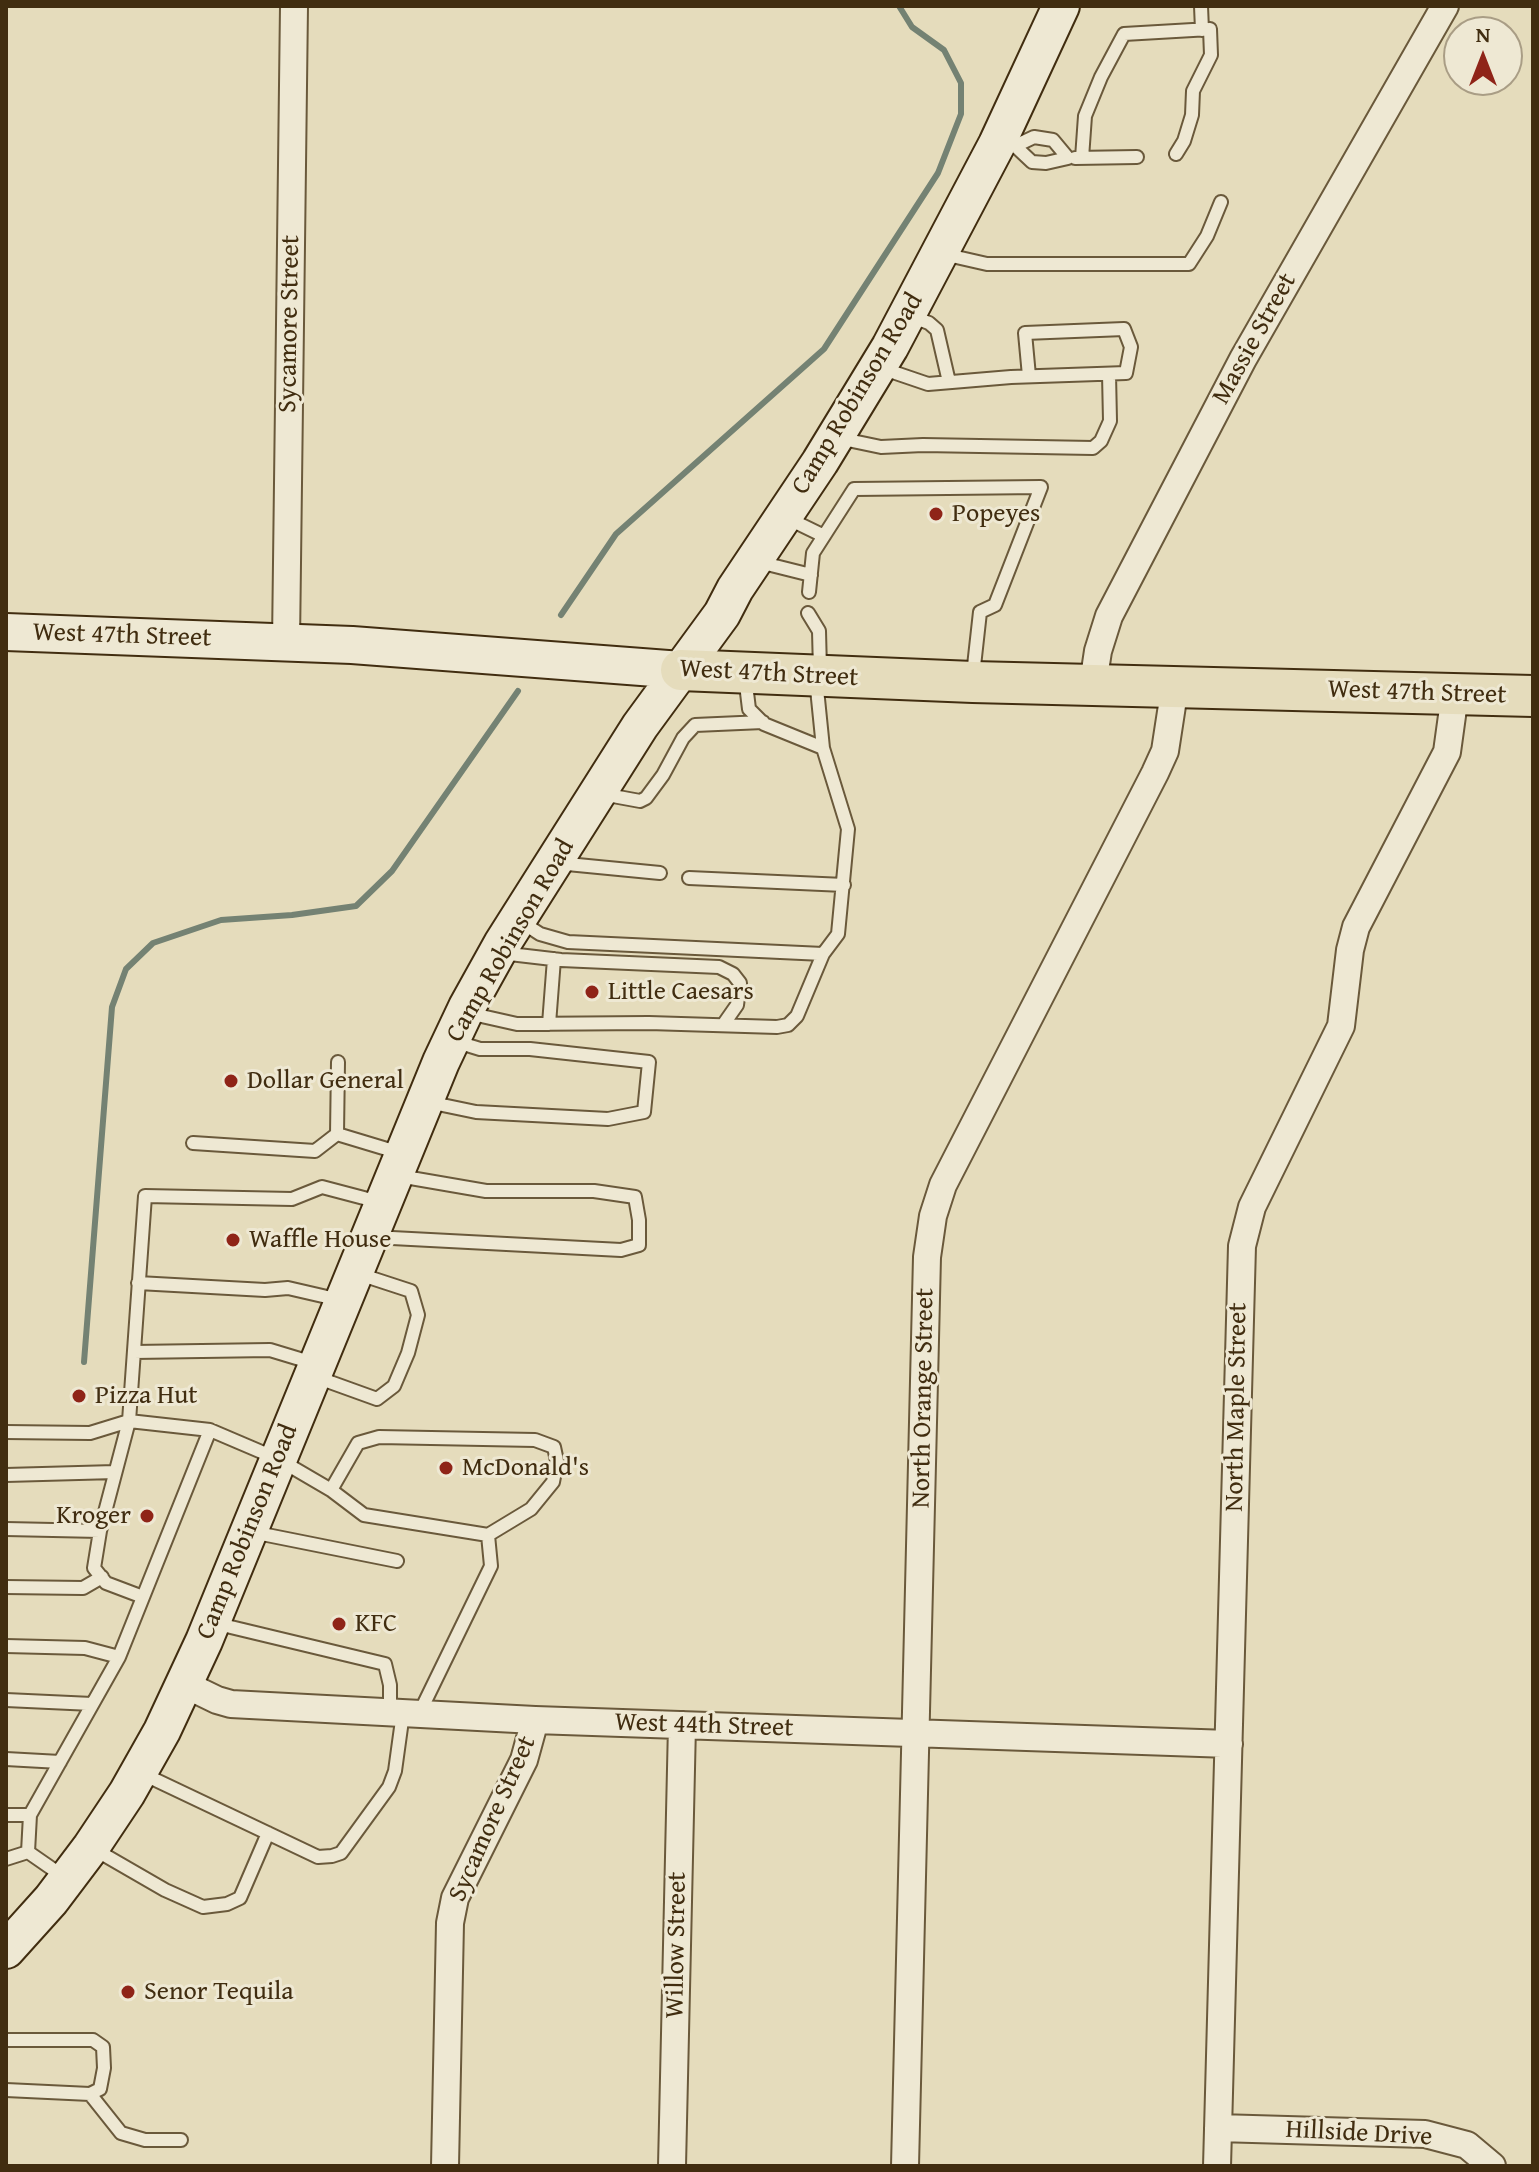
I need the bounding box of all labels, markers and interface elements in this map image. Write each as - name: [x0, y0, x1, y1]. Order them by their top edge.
- north arrow: [1443, 16, 1523, 96]
- text: N: [1476, 18, 1490, 50]
- street label: Sycamore Street: [273, 235, 307, 413]
- street label: Massie Street: [1206, 268, 1304, 410]
- street label: Camp Robinson Road: [786, 288, 930, 500]
- place label: Popeyes: [952, 498, 1040, 530]
- marker: Popeyes: [927, 505, 945, 523]
- street label: West 47th Street: [32, 617, 212, 655]
- street label: West 47th Street: [679, 654, 859, 694]
- street label: West 47th Street: [1327, 674, 1507, 712]
- street label: Camp Robinson Road: [440, 834, 582, 1048]
- place label: Little Caesars: [608, 976, 754, 1008]
- marker: Little Caesars: [583, 983, 601, 1001]
- place label: Dollar General: [247, 1065, 404, 1097]
- marker: Dollar General: [222, 1072, 240, 1090]
- place label: Waffle House: [249, 1224, 391, 1256]
- marker: Waffle House: [224, 1231, 242, 1249]
- street label: North Orange Street: [906, 1288, 942, 1508]
- street label: North Maple Street: [1220, 1302, 1254, 1512]
- place label: Pizza Hut: [95, 1380, 198, 1412]
- marker: Pizza Hut: [70, 1387, 88, 1405]
- street label: Camp Robinson Road: [191, 1420, 305, 1644]
- place label: McDonald's: [462, 1452, 589, 1484]
- marker: McDonald's: [437, 1459, 455, 1477]
- place label: Kroger: [56, 1500, 131, 1532]
- marker: Kroger: [138, 1507, 156, 1525]
- place label: KFC: [355, 1608, 397, 1640]
- marker: KFC: [330, 1615, 348, 1633]
- street label: West 44th Street: [614, 1707, 794, 1745]
- street label: Sycamore Street: [443, 1731, 543, 1907]
- street label: Willow Street: [660, 1871, 694, 2019]
- place label: Senor Tequila: [144, 1976, 294, 2008]
- marker: Senor Tequila: [119, 1983, 137, 2001]
- street label: Hillside Drive: [1285, 2115, 1433, 2153]

